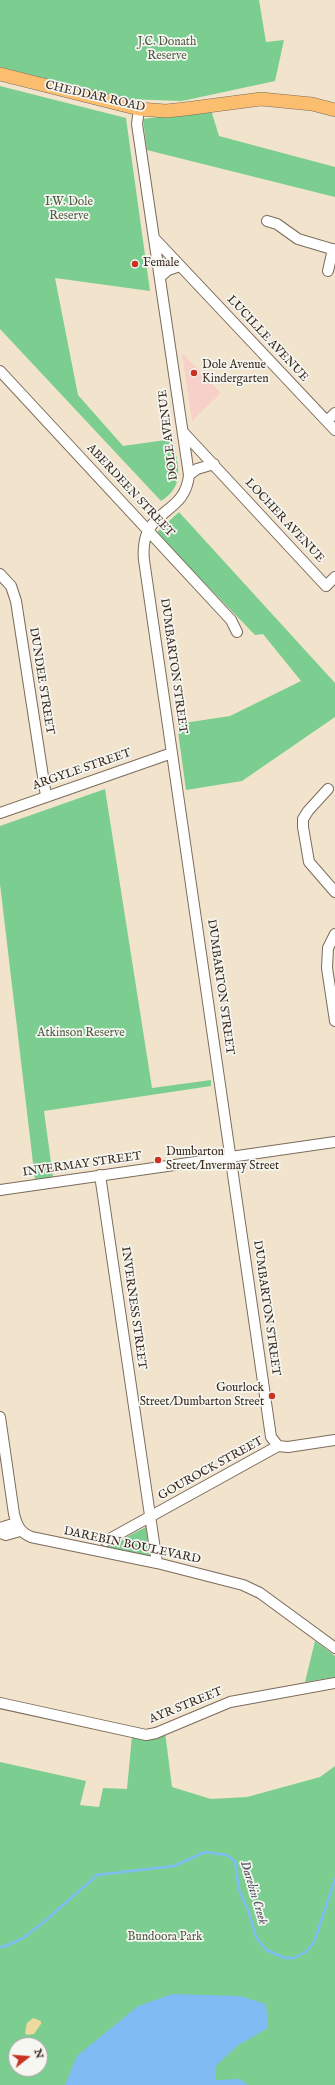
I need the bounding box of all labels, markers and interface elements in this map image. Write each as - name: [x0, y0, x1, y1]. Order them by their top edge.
- park label: J.C. Donath Reserve: [138, 36, 196, 64]
- street label: CHEDDAR ROAD: [44, 78, 146, 116]
- park label: I.W. Dole Reserve: [45, 196, 93, 224]
- place label: Female: [143, 257, 179, 271]
- marker: Female: [130, 259, 140, 269]
- street label: LUCILLE AVENUE: [223, 293, 311, 385]
- place label: Dole Avenue Kindergarten: [202, 359, 269, 387]
- marker: Dole Avenue Kindergarten: [189, 368, 199, 378]
- street label: DOLE AVENUE: [156, 389, 182, 481]
- street label: ABERDEEN STREET: [83, 442, 177, 540]
- street label: LOCHER AVENUE: [241, 476, 327, 566]
- street label: DUMBARTON STREET: [156, 597, 190, 735]
- street label: DUNDEE STREET: [25, 626, 57, 736]
- street label: ARGYLE STREET: [31, 746, 133, 794]
- street label: DUMBARTON STREET: [203, 918, 237, 1056]
- park label: Atkinson Reserve: [37, 1027, 125, 1041]
- place label: Dumbarton Street/Invermay Street: [166, 1146, 279, 1174]
- street label: INVERMAY STREET: [22, 1150, 142, 1180]
- marker: Dumbarton Street/Invermay Street: [153, 1155, 163, 1165]
- street label: DUMBARTON STREET: [249, 1239, 283, 1377]
- street label: INVERNESS STREET: [117, 1246, 149, 1370]
- place label: Gourlock Street/Dumbarton Street: [140, 1382, 264, 1410]
- marker: Gourlock Street/Dumbarton Street: [267, 1391, 277, 1401]
- street label: GOUROCK STREET: [156, 1434, 266, 1504]
- street label: DAREBIN BOULEVARD: [62, 1524, 202, 1568]
- street label: AYR STREET: [147, 1685, 225, 1727]
- water label: Darebin Creek: [236, 1859, 270, 1927]
- park label: Bundoora Park: [128, 1931, 202, 1945]
- north arrow: [8, 2037, 48, 2077]
- text: N: [30, 2047, 47, 2060]

